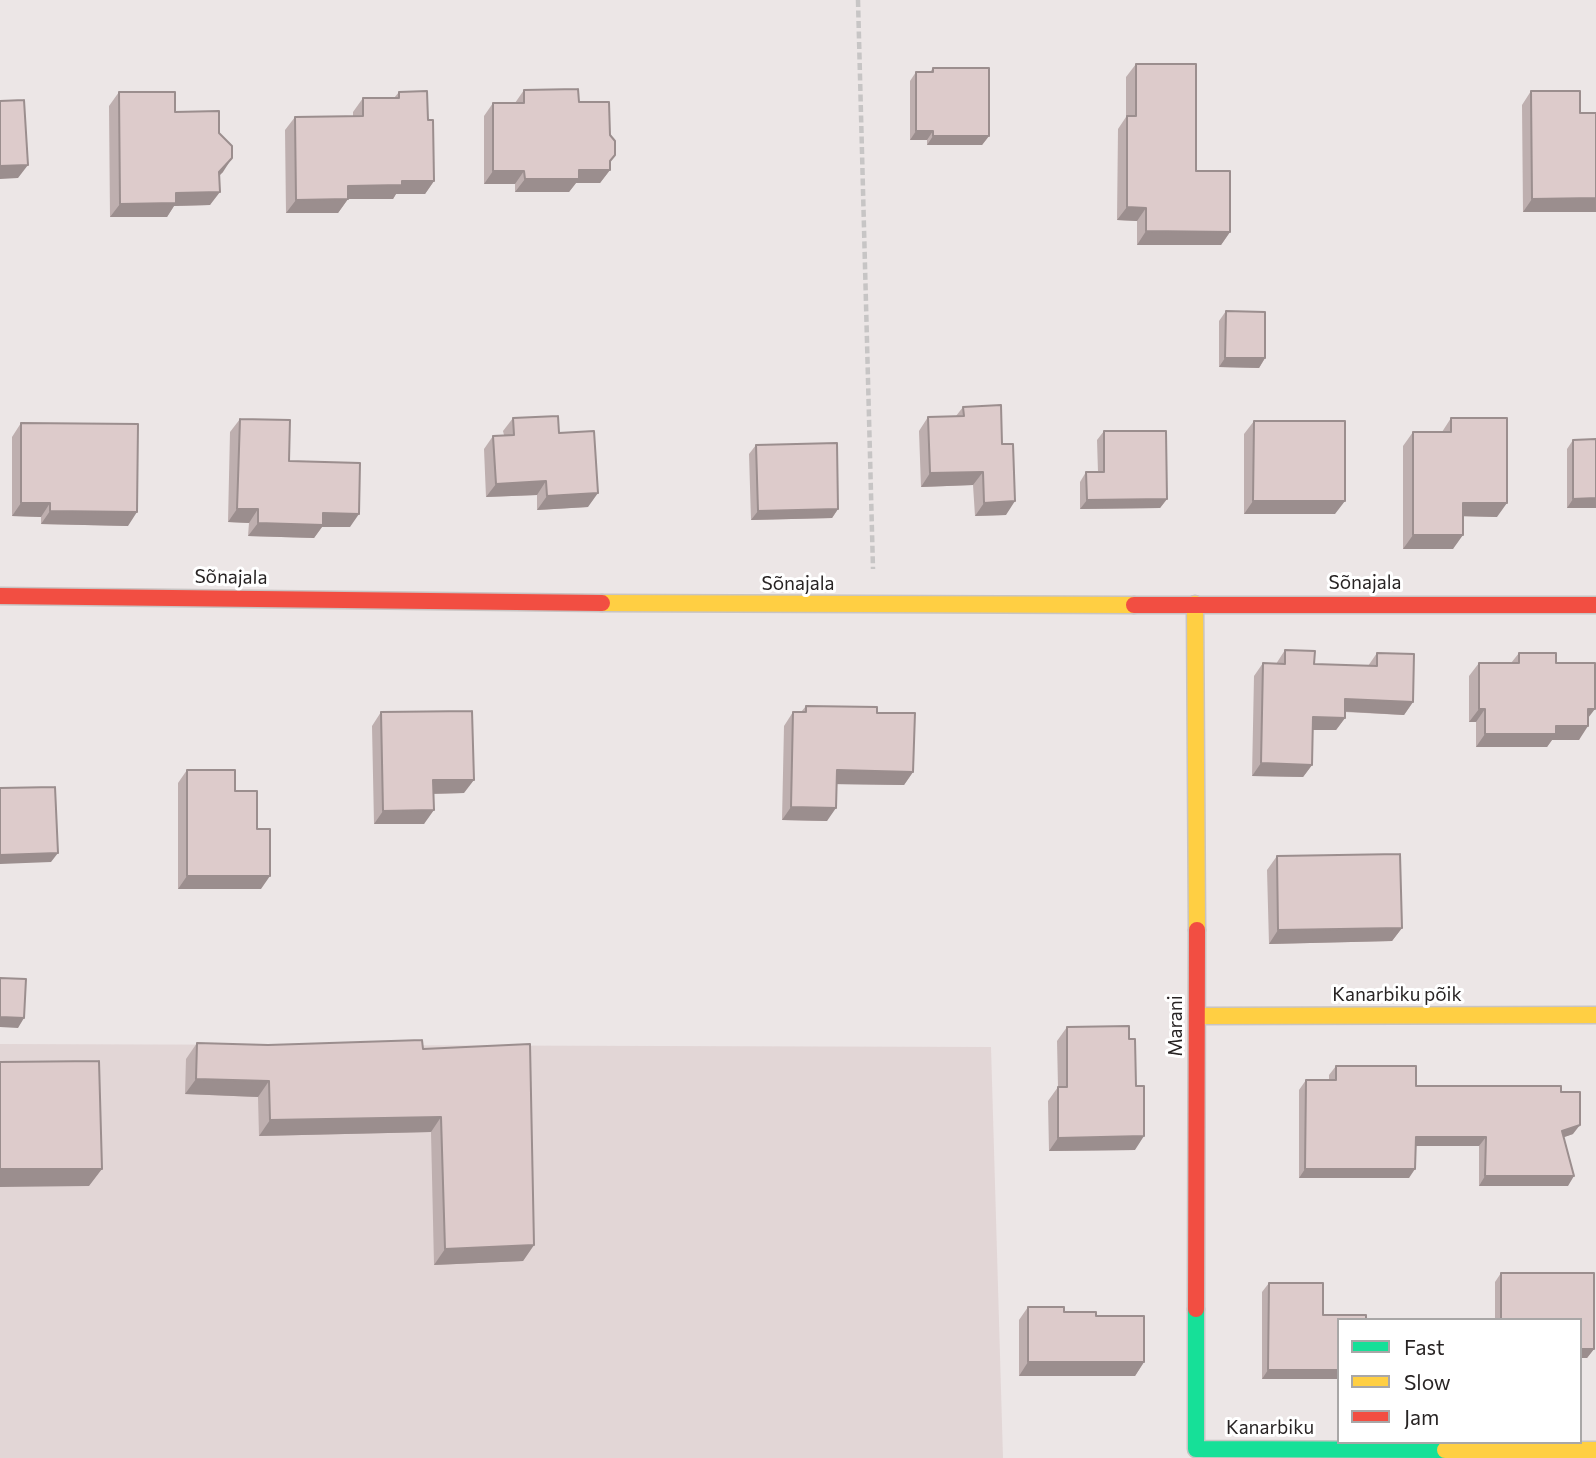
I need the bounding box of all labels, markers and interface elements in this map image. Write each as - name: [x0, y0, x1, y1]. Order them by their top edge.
- street label: Sõnajala: [194, 565, 268, 589]
- street label: Sõnajala: [1329, 572, 1401, 594]
- street label: Sõnajala: [762, 573, 834, 595]
- street label: Kanarbiku põik: [1332, 984, 1462, 1006]
- street label: Marani: [1165, 995, 1187, 1057]
- legend: [1337, 1318, 1582, 1444]
- text: Fast: [1404, 1334, 1445, 1359]
- text: Slow: [1404, 1369, 1451, 1394]
- text: Jam: [1404, 1404, 1439, 1429]
- street label: Kanarbiku: [1226, 1417, 1314, 1439]

